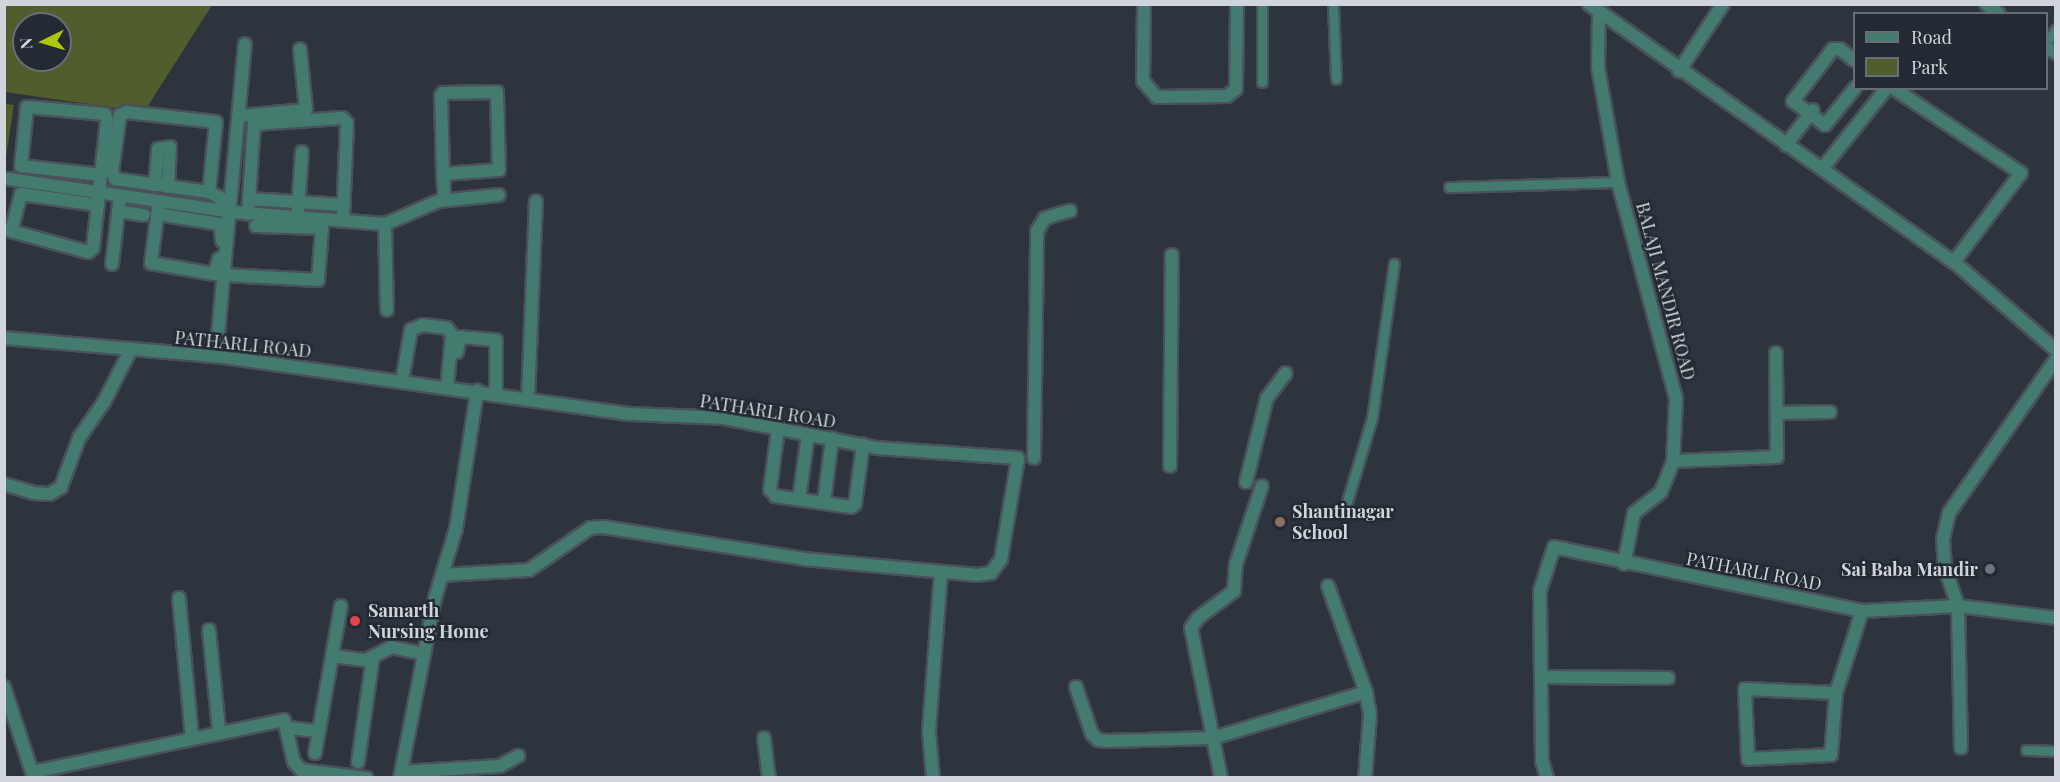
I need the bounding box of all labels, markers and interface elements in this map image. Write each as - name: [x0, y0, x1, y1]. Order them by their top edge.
- north arrow: [12, 12, 72, 72]
- legend: [1853, 12, 2048, 90]
- text: Road: [1911, 25, 1952, 49]
- text: N: [15, 37, 37, 50]
- text: Park: [1911, 55, 1948, 79]
- street label: BALAJI MANDIR ROAD: [1632, 200, 1700, 382]
- street label: PATHARLI ROAD: [173, 326, 313, 362]
- street label: PATHARLI ROAD: [698, 390, 838, 432]
- place label: Shantinagar School: [1292, 501, 1394, 544]
- marker: Shantinagar School: [1273, 515, 1287, 529]
- street label: PATHARLI ROAD: [1684, 547, 1824, 595]
- place label: Sai Baba Mandir: [1841, 558, 1978, 580]
- marker: Sai Baba Mandir: [1983, 562, 1997, 576]
- place label: Samarth Nursing Home: [368, 600, 489, 642]
- marker: Samarth Nursing Home: [346, 612, 364, 630]

